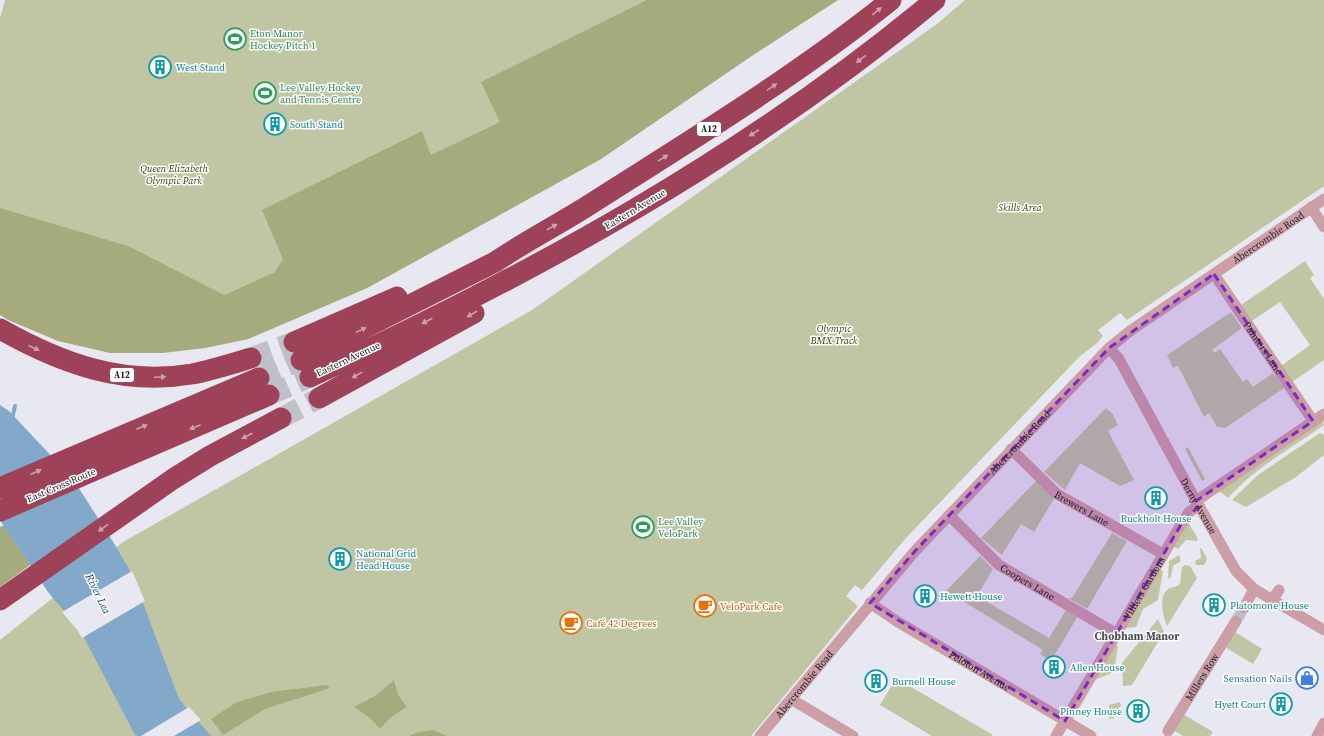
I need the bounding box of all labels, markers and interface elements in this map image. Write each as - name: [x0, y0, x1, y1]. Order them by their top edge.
- one-way arrow: [872, 7, 883, 16]
- sports icon: Eton Manor Hockey Pitch 1: [222, 26, 248, 52]
- place label: Eton Manor Hockey Pitch 1: [250, 27, 316, 52]
- building icon: West Stand: [147, 54, 173, 80]
- one-way arrow: [855, 55, 866, 63]
- place label: West Stand: [176, 61, 225, 74]
- sports icon: Lee Valley Hockey and Tennis Centre: [252, 80, 278, 106]
- place label: Lee Valley Hockey and Tennis Centre: [280, 81, 362, 106]
- one-way arrow: [767, 83, 777, 91]
- building icon: South Stand: [262, 111, 288, 137]
- place label: South Stand: [290, 118, 343, 131]
- road number: A12: [697, 122, 721, 136]
- one-way arrow: [749, 129, 759, 137]
- one-way arrow: [658, 154, 668, 162]
- park label: Queen Elizabeth Olympic Park: [140, 162, 208, 187]
- street label: Eastern Avenue: [602, 186, 668, 232]
- park label: Skills Area: [998, 201, 1043, 214]
- street label: Abercrombie Road: [1230, 208, 1307, 266]
- one-way arrow: [547, 223, 558, 230]
- one-way arrow: [466, 310, 478, 317]
- one-way arrow: [422, 318, 433, 324]
- street label: Painters Lane: [1241, 319, 1286, 377]
- park label: Olympic BMX Track: [810, 322, 858, 347]
- one-way arrow: [356, 327, 367, 333]
- street label: Eastern Avenue: [314, 338, 382, 380]
- one-way arrow: [29, 345, 40, 351]
- road number: A12: [110, 368, 134, 382]
- one-way arrow: [352, 372, 363, 379]
- one-way arrow: [154, 374, 167, 380]
- street label: Abercrombie Road: [985, 407, 1053, 477]
- one-way arrow: [137, 424, 148, 430]
- one-way arrow: [189, 424, 200, 430]
- one-way arrow: [241, 433, 253, 440]
- street label: East Cross Route: [24, 465, 98, 505]
- one-way arrow: [30, 469, 41, 475]
- street label: Derny Avenue: [1178, 475, 1220, 536]
- building icon: Ruckholt House: [1143, 485, 1169, 511]
- street label: Brewers Lane: [1052, 487, 1112, 529]
- place label: Ruckholt House: [1121, 512, 1191, 525]
- sports icon: Lee Valley VeloPark: [630, 514, 656, 540]
- place label: Lee Valley VeloPark: [658, 515, 704, 540]
- one-way arrow: [97, 524, 108, 532]
- building icon: National Grid Head House: [327, 546, 353, 572]
- place label: National Grid Head House: [356, 547, 417, 572]
- street label: Villiers Gardens: [1120, 554, 1167, 622]
- street label: Coopers Lane: [998, 561, 1057, 603]
- water label: River Lea: [81, 570, 114, 617]
- building icon: Hewett House: [912, 583, 938, 609]
- place label: Hewett House: [940, 590, 1002, 603]
- building icon: Platomone House: [1201, 592, 1227, 618]
- cafe icon: VeloPark Cafe: [692, 593, 718, 619]
- place label: Platomone House: [1230, 599, 1309, 612]
- place label: VeloPark Cafe: [720, 600, 782, 613]
- cafe icon: Café 42 Degrees: [558, 610, 584, 636]
- place label: Café 42 Degrees: [586, 617, 657, 630]
- district label: Chobham Manor: [1095, 629, 1180, 644]
- street label: Abercrombie Road: [772, 647, 836, 720]
- street label: Peloton Avenue: [947, 647, 1013, 694]
- street label: Millers Row: [1182, 650, 1221, 703]
- building icon: Allen House: [1041, 654, 1067, 680]
- place label: Allen House: [1070, 661, 1124, 674]
- shop icon: Sensation Nails: [1294, 665, 1320, 691]
- building icon: Burnell House: [863, 668, 889, 694]
- place label: Sensation Nails: [1224, 672, 1292, 685]
- place label: Burnell House: [892, 675, 956, 688]
- building icon: Hyett Court: [1268, 691, 1294, 717]
- building icon: Pinney House: [1125, 698, 1151, 724]
- place label: Hyett Court: [1214, 698, 1267, 711]
- place label: Pinney House: [1060, 705, 1122, 718]

